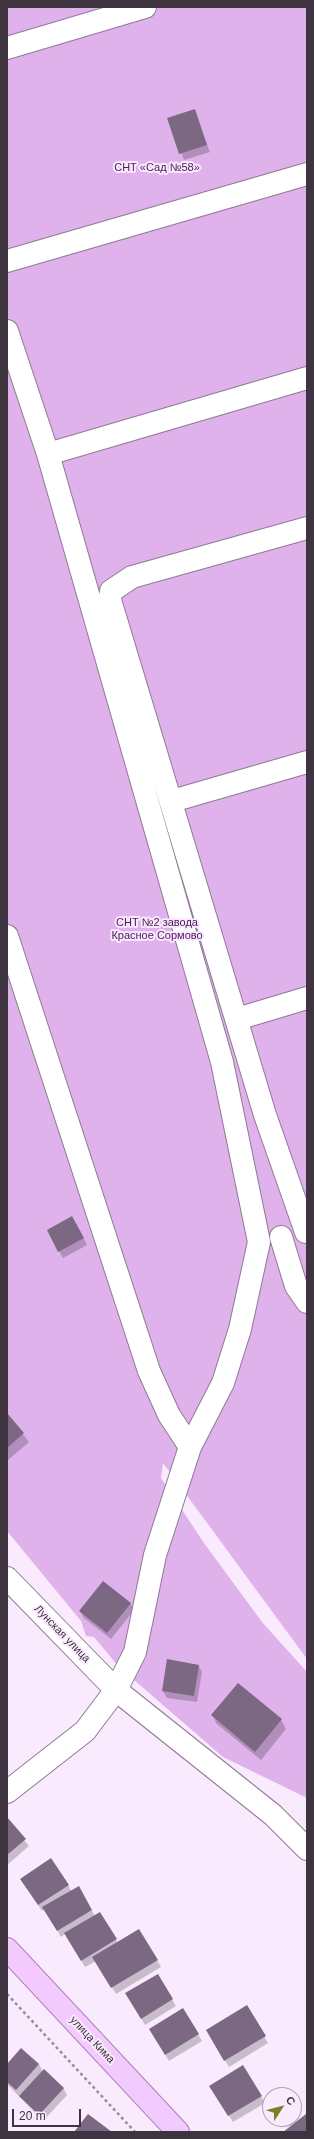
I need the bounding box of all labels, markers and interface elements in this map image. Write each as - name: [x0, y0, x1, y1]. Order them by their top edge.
- park label: СНТ «Сад №58»: [114, 161, 200, 175]
- park label: СНТ №2 завода Красное Сормово: [111, 916, 203, 942]
- street label: Лунская улица: [31, 1602, 93, 1666]
- street label: улица Кима: [67, 2014, 117, 2066]
- north arrow: [262, 2087, 302, 2127]
- text: С: [284, 2094, 298, 2107]
- scale bar: [14, 2101, 83, 2127]
- text: 20 m: [19, 2109, 46, 2123]

